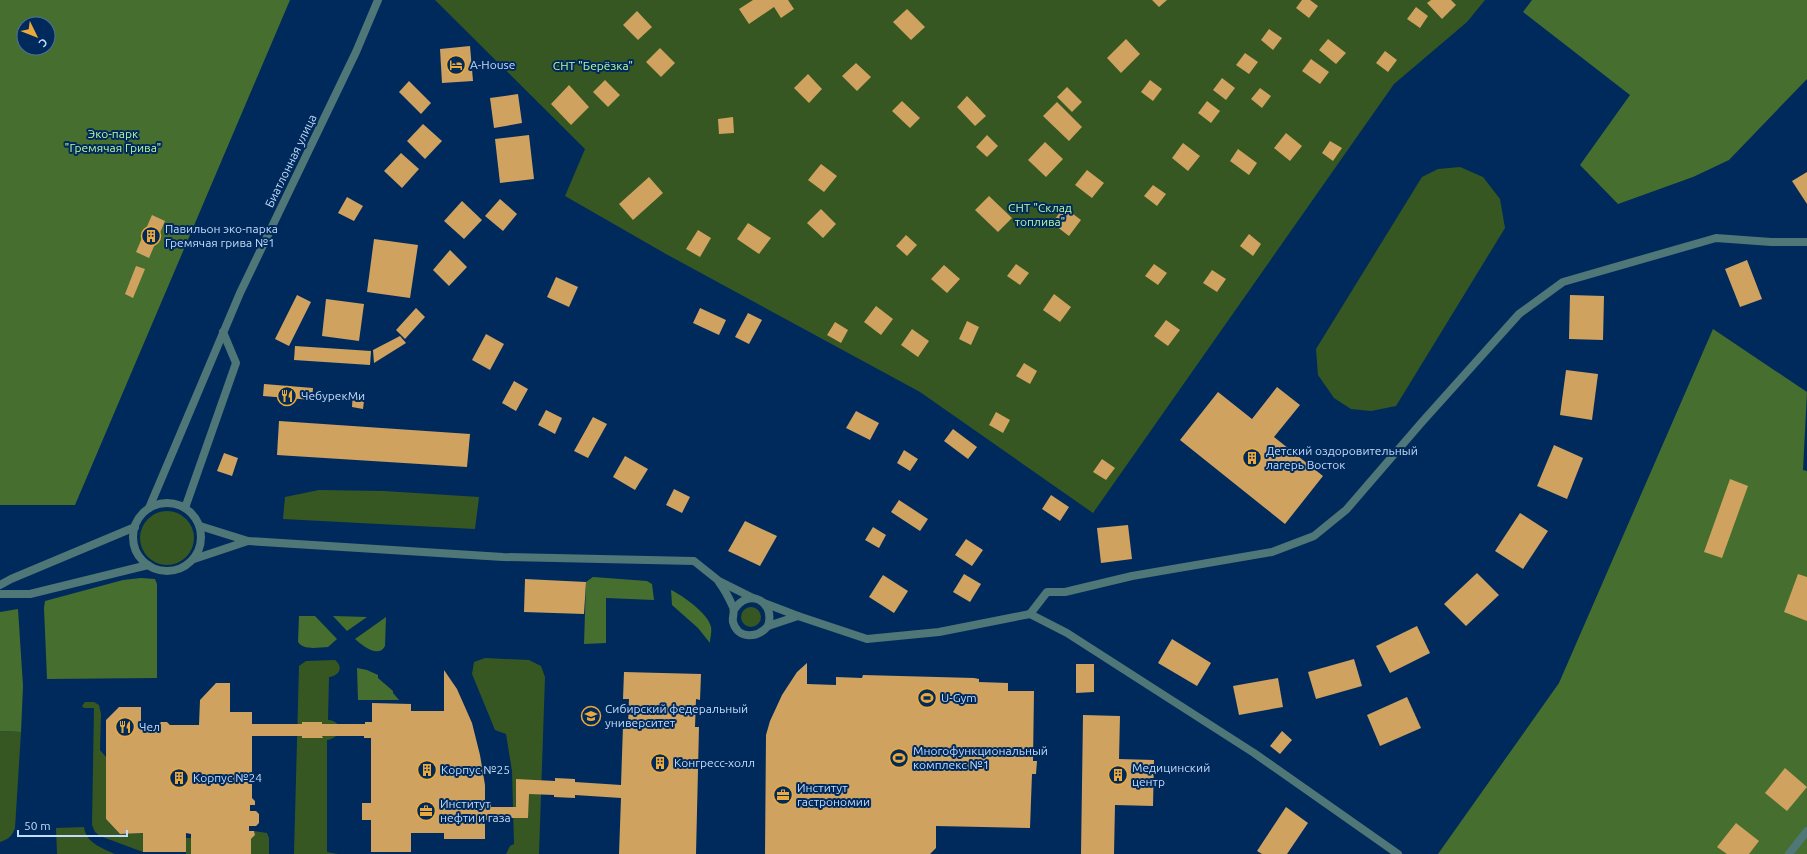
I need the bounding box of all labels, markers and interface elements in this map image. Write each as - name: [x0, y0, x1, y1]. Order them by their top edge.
- north arrow: [16, 16, 56, 56]
- text: С: [37, 36, 50, 49]
- hotel icon: A-House: [445, 54, 467, 76]
- place label: A-House: [470, 58, 515, 71]
- park label: СНТ "Берёзка": [553, 59, 633, 72]
- street label: Биатлонная улица: [262, 112, 319, 209]
- park label: Эко-парк "Гремячая Грива": [65, 127, 161, 154]
- park label: СНТ "Склад топлива": [1008, 201, 1072, 228]
- place label: Павильон эко-парка Гремячая грива №1: [165, 222, 278, 249]
- building icon: Павильон эко-парка Гремячая грива №1: [140, 225, 162, 247]
- restaurant icon: ЧебурекМи: [276, 385, 298, 407]
- place label: ЧебурекМи: [301, 389, 365, 402]
- place label: Детский оздоровительный лагерь Восток: [1266, 444, 1418, 471]
- building icon: Детский оздоровительный лагерь Восток: [1241, 447, 1263, 469]
- sports icon: U-Gym: [916, 687, 938, 709]
- place label: U-Gym: [941, 691, 977, 704]
- place label: Сибирский федеральный университет: [605, 702, 748, 729]
- school or university icon: Сибирский федеральный университет: [580, 705, 602, 727]
- restaurant icon: Чел: [114, 716, 136, 738]
- place label: Чел: [139, 720, 160, 733]
- place label: Многофункциональный комплекс №1: [913, 744, 1048, 771]
- sports icon: Многофункциональный комплекс №1: [888, 747, 910, 769]
- building icon: Конгресс-холл: [649, 752, 671, 774]
- place label: Конгресс-холл: [674, 756, 755, 769]
- building icon: Корпус №25: [416, 759, 438, 781]
- place label: Медицинский центр: [1132, 761, 1210, 788]
- place label: Корпус №25: [441, 763, 510, 776]
- building icon: Медицинский центр: [1107, 764, 1129, 786]
- building icon: Корпус №24: [168, 767, 190, 789]
- place label: Корпус №24: [193, 771, 262, 784]
- place label: Институт гастрономии: [797, 781, 870, 808]
- office icon: Институт гастрономии: [772, 784, 794, 806]
- place label: Институт нефти и газа: [440, 797, 511, 824]
- office icon: Институт нефти и газа: [415, 800, 437, 822]
- scale bar: [18, 812, 127, 838]
- text: 50 m: [24, 819, 51, 832]

